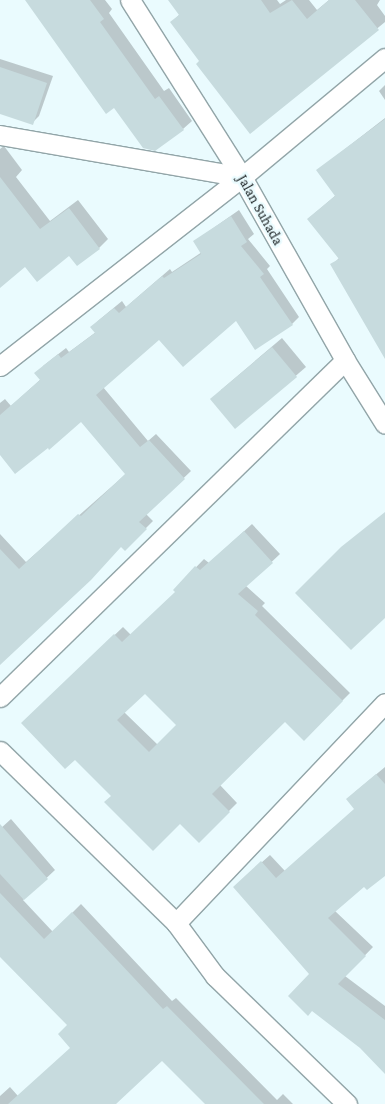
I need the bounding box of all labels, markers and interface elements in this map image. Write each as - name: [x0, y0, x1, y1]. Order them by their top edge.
- street label: Jalan Suhada: [233, 172, 287, 248]

